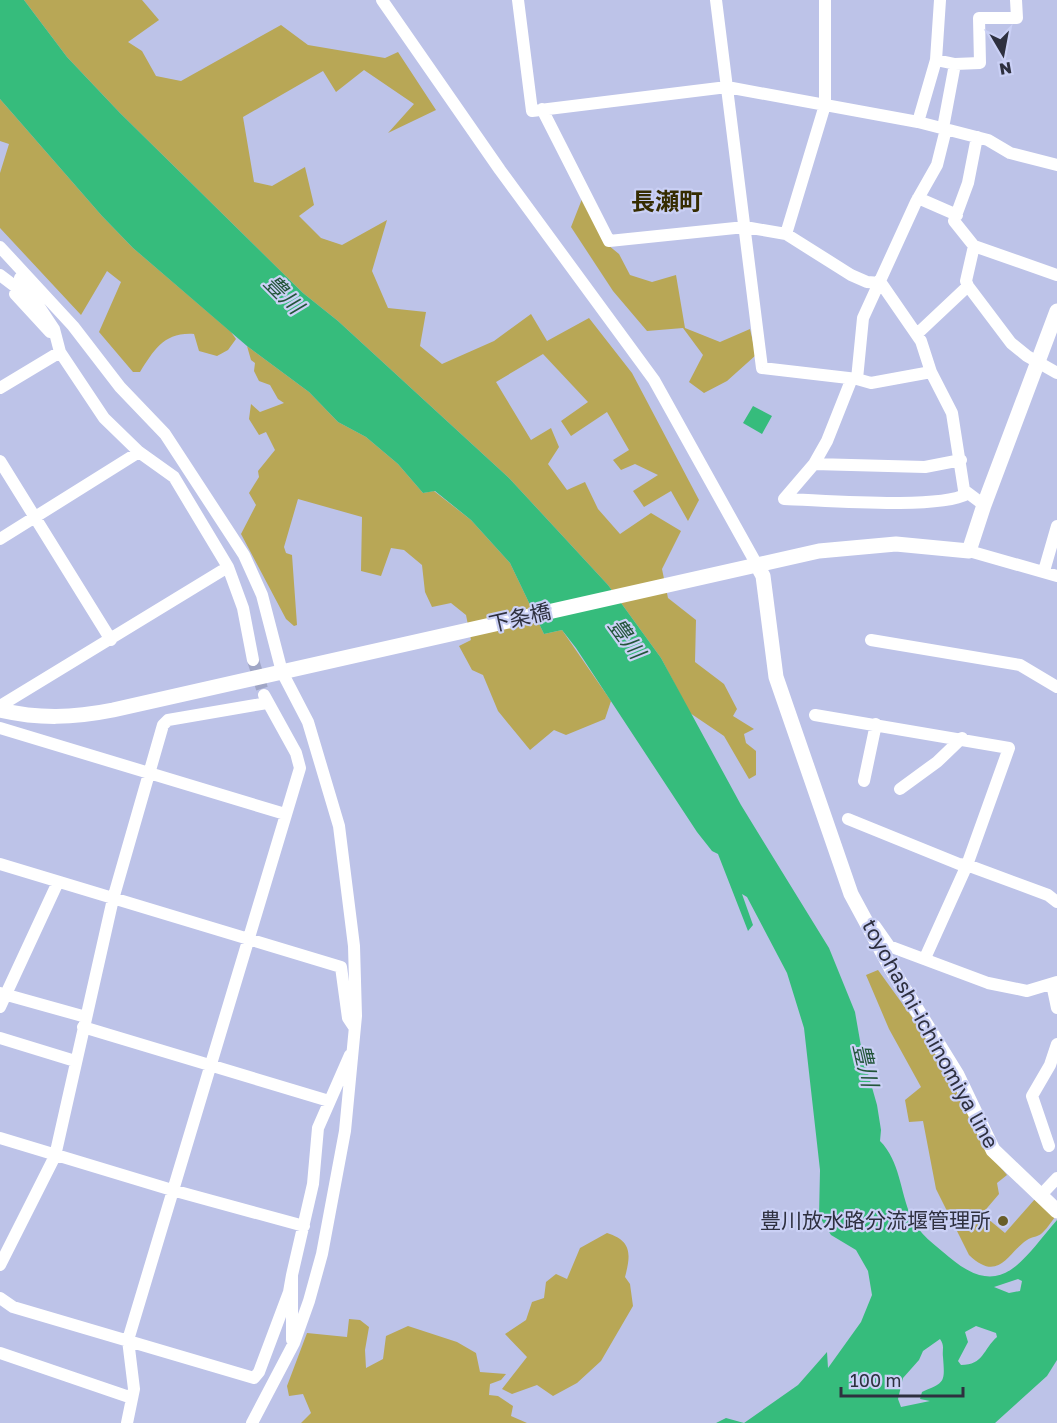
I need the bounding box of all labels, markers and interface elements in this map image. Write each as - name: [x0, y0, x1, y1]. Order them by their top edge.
- north arrow: [973, 24, 1033, 84]
- text: N: [998, 58, 1013, 80]
- district label: 長瀬町: [631, 186, 703, 215]
- water label: 豊川: [259, 269, 311, 320]
- street label: 下条橋: [486, 597, 553, 637]
- water label: 豊川: [604, 612, 652, 665]
- street label: toyohashi-ichinomiya line: [857, 914, 1005, 1153]
- water label: 豊川: [848, 1040, 885, 1091]
- place label: 豊川放水路分流堰管理所: [760, 1207, 991, 1233]
- marker: 豊川放水路分流堰管理所: [996, 1214, 1010, 1228]
- scale bar: [841, 1360, 962, 1398]
- text: 100 m: [850, 1369, 901, 1391]

